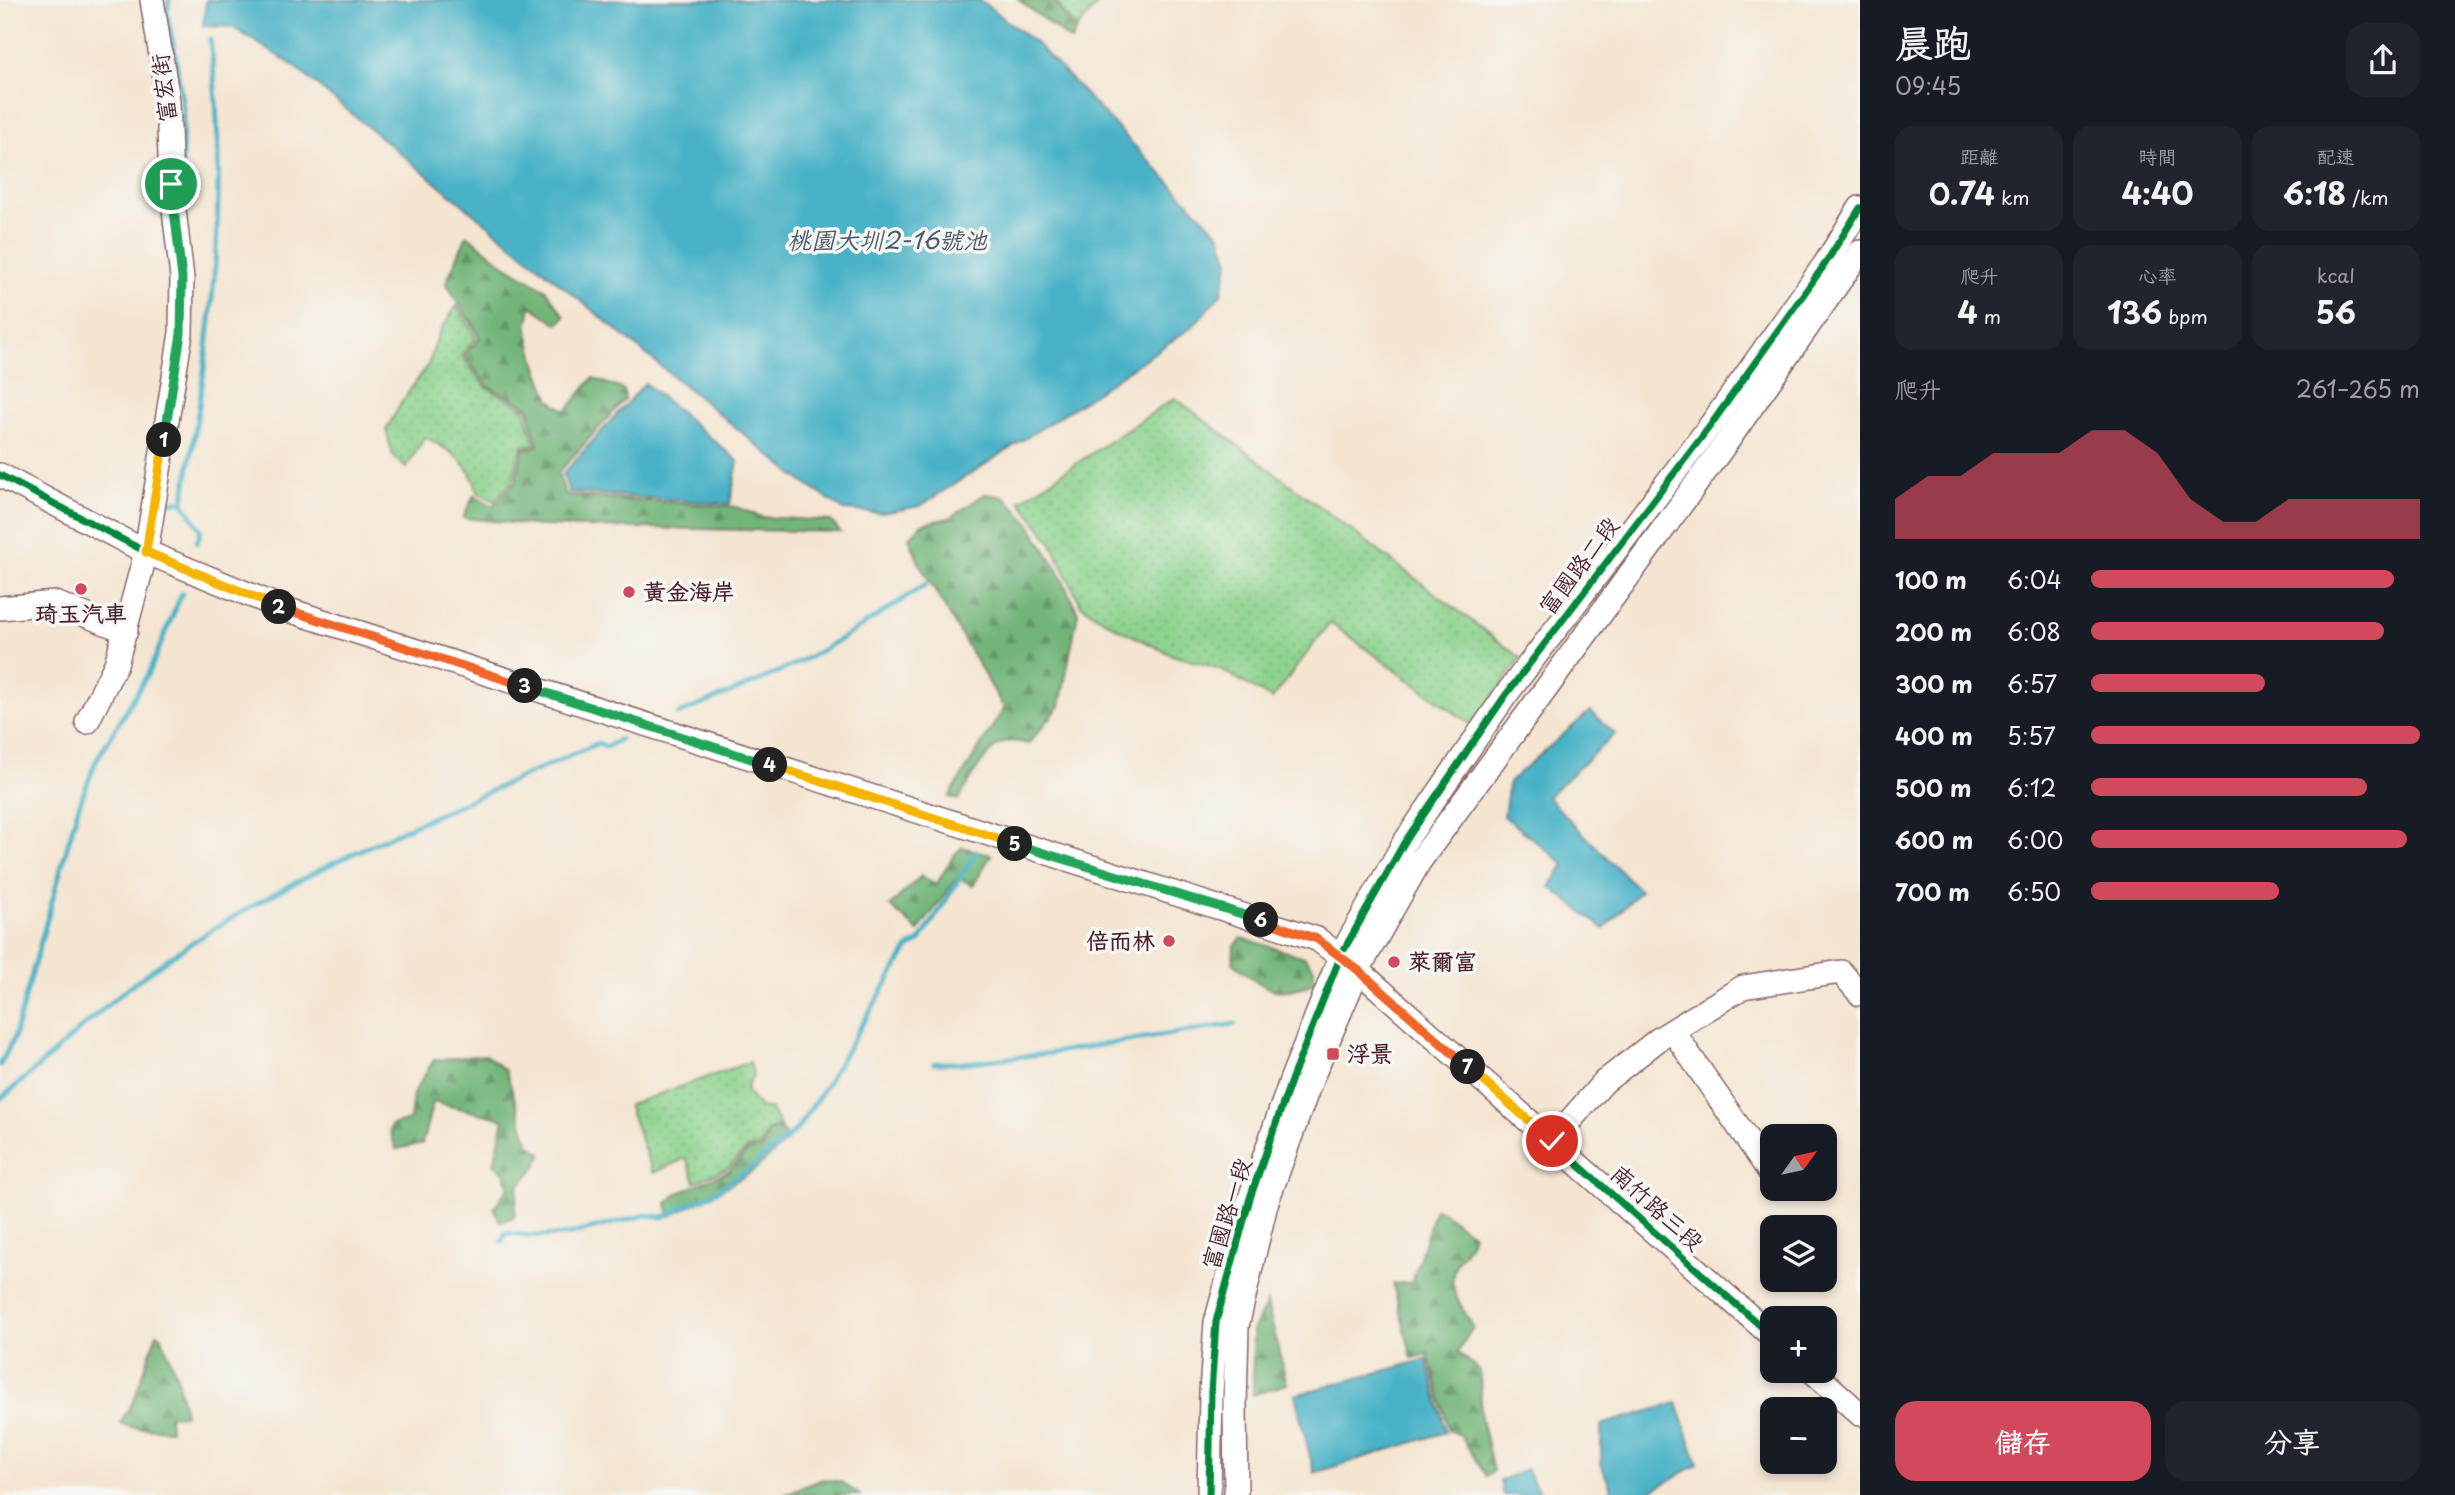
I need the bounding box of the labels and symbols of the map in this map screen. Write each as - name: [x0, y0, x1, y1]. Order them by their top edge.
- street label: 富宏街: [141, 52, 184, 125]
- pin: [141, 154, 201, 214]
- water label: 桃園大圳2-16號池: [787, 221, 988, 257]
- pin: 1: [146, 422, 182, 458]
- street label: 富國路二段: [1529, 509, 1626, 622]
- place label: 黃金海岸: [643, 573, 735, 608]
- marker: 琦玉汽車: [73, 581, 89, 597]
- marker: 黃金海岸: [621, 584, 637, 600]
- pin: 2: [262, 590, 296, 624]
- place label: 琦玉汽車: [35, 595, 127, 630]
- pin: 3: [508, 668, 542, 704]
- pin: 4: [752, 748, 788, 782]
- pin: 5: [998, 826, 1032, 862]
- pin: 6: [1244, 902, 1278, 937]
- place label: 倍而林: [1086, 922, 1155, 957]
- marker: 倍而林: [1161, 933, 1177, 949]
- place label: 萊爾富: [1408, 943, 1477, 978]
- marker: 萊爾富: [1386, 954, 1402, 970]
- place label: 浮景: [1347, 1035, 1393, 1070]
- marker: 浮景: [1325, 1046, 1341, 1062]
- pin: 7: [1450, 1050, 1486, 1084]
- pin: [1522, 1111, 1582, 1171]
- north arrow: [1760, 1124, 1838, 1200]
- street label: 富國路一段: [1192, 1153, 1259, 1274]
- street label: 南竹路三段: [1604, 1155, 1712, 1258]

